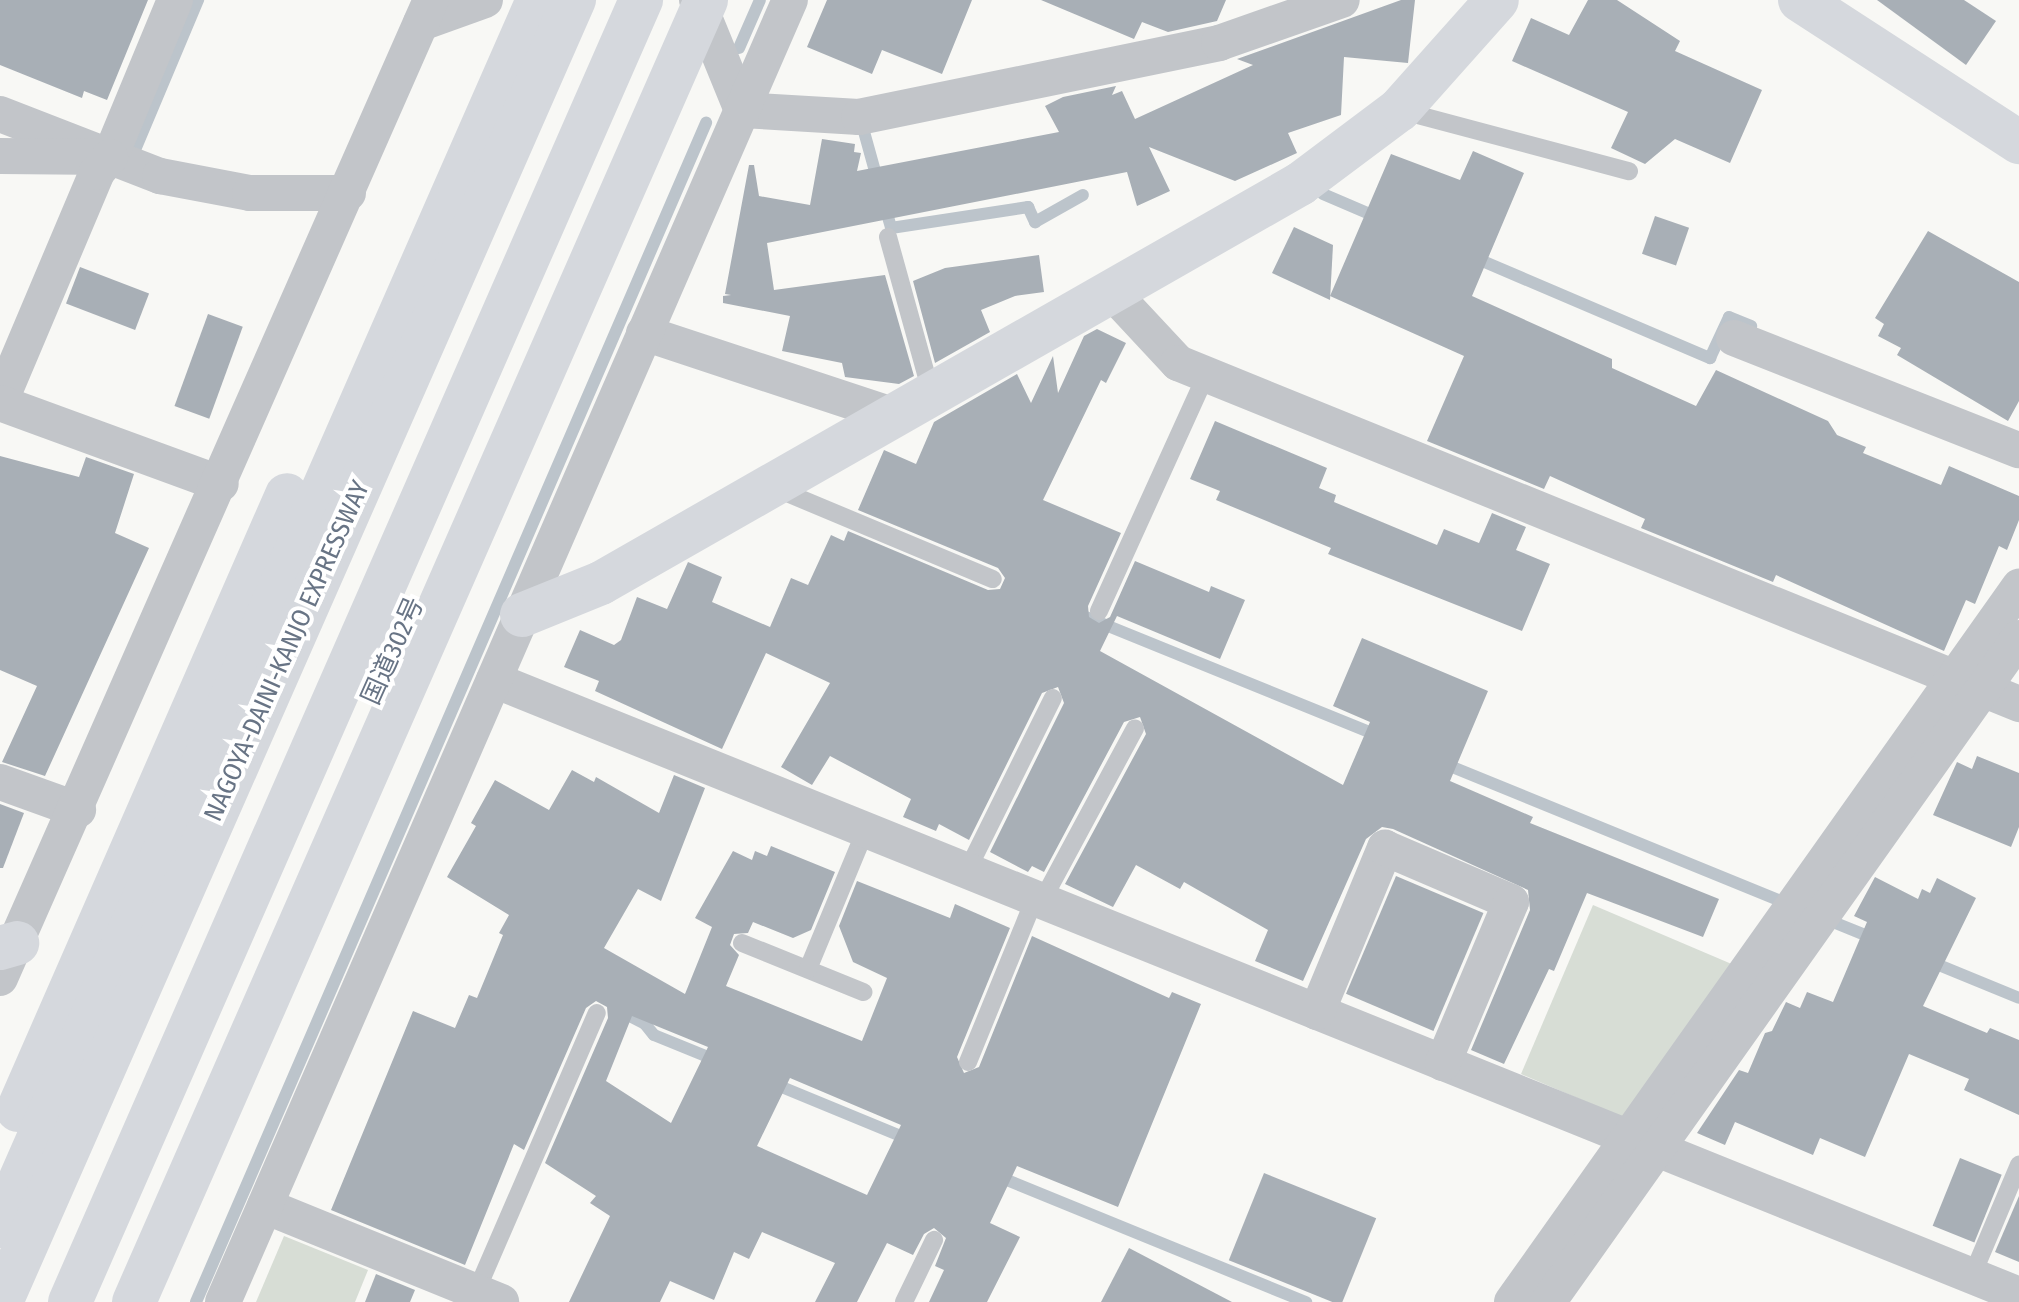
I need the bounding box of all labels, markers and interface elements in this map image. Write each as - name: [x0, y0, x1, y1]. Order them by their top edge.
- street label: NAGOYA-DAINI-KANJO EXPRESSWAY: [198, 476, 376, 826]
- street label: 国道302号: [355, 592, 431, 710]

